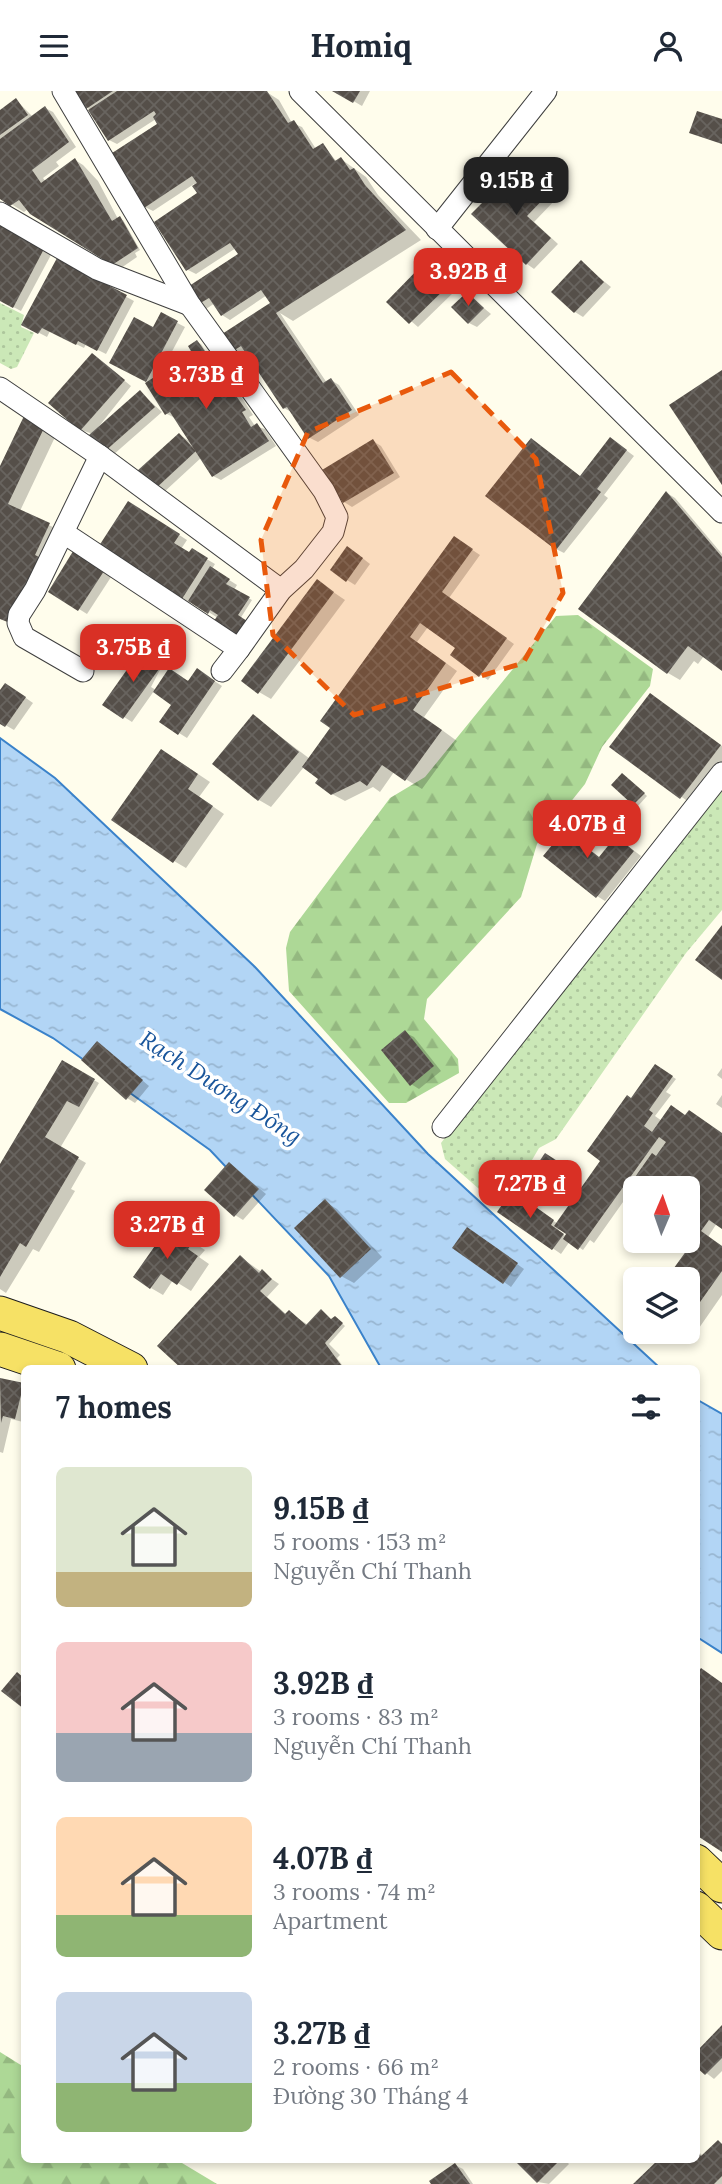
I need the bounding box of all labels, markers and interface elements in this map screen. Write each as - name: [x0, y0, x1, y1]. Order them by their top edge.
- text: Homiq: [310, 25, 412, 66]
- icon: menu: [35, 27, 73, 65]
- icon: person: [649, 27, 687, 65]
- pin: 9.15B ₫: [451, 157, 581, 217]
- text: 9.15B ₫: [479, 165, 553, 194]
- pin: 3.92B ₫: [403, 249, 533, 308]
- text: 3.92B ₫: [430, 256, 506, 285]
- pin: 3.73B ₫: [141, 351, 271, 411]
- text: 3.73B ₫: [169, 359, 243, 388]
- pin: 3.75B ₫: [68, 625, 198, 684]
- text: 3.75B ₫: [96, 632, 170, 661]
- pin: 4.07B ₫: [522, 801, 652, 860]
- text: 4.07B ₫: [549, 808, 625, 837]
- water label: Rạch Dương Đông: [135, 1024, 307, 1150]
- pin: 7.27B ₫: [465, 1161, 595, 1220]
- text: 7.27B ₫: [495, 1168, 565, 1197]
- north arrow: [623, 1176, 700, 1253]
- map controls: [623, 1176, 700, 1344]
- pin: 3.27B ₫: [102, 1201, 232, 1261]
- text: 3.27B ₫: [130, 1209, 204, 1238]
- button: layers: [623, 1267, 700, 1344]
- text: 7 homes: [56, 1388, 172, 1426]
- icon: filters: [627, 1388, 665, 1426]
- text: 9.15B ₫: [273, 1489, 368, 1527]
- icon: home: [112, 1495, 196, 1579]
- text: 5 rooms · 153 m²: [273, 1527, 447, 1556]
- text: Nguyễn Chí Thanh: [273, 1556, 472, 1585]
- text: 3.92B ₫: [273, 1664, 373, 1702]
- icon: home: [112, 1670, 196, 1754]
- text: 3 rooms · 83 m²: [273, 1702, 439, 1731]
- text: Nguyễn Chí Thanh: [273, 1731, 472, 1760]
- text: 4.07B ₫: [273, 1839, 372, 1877]
- icon: home: [112, 1845, 196, 1929]
- text: 3 rooms · 74 m²: [273, 1877, 436, 1906]
- text: Apartment: [273, 1906, 388, 1935]
- text: 3.27B ₫: [273, 2014, 370, 2052]
- icon: home: [112, 2020, 196, 2104]
- text: 2 rooms · 66 m²: [273, 2052, 439, 2081]
- text: Đường 30 Tháng 4: [273, 2081, 469, 2110]

